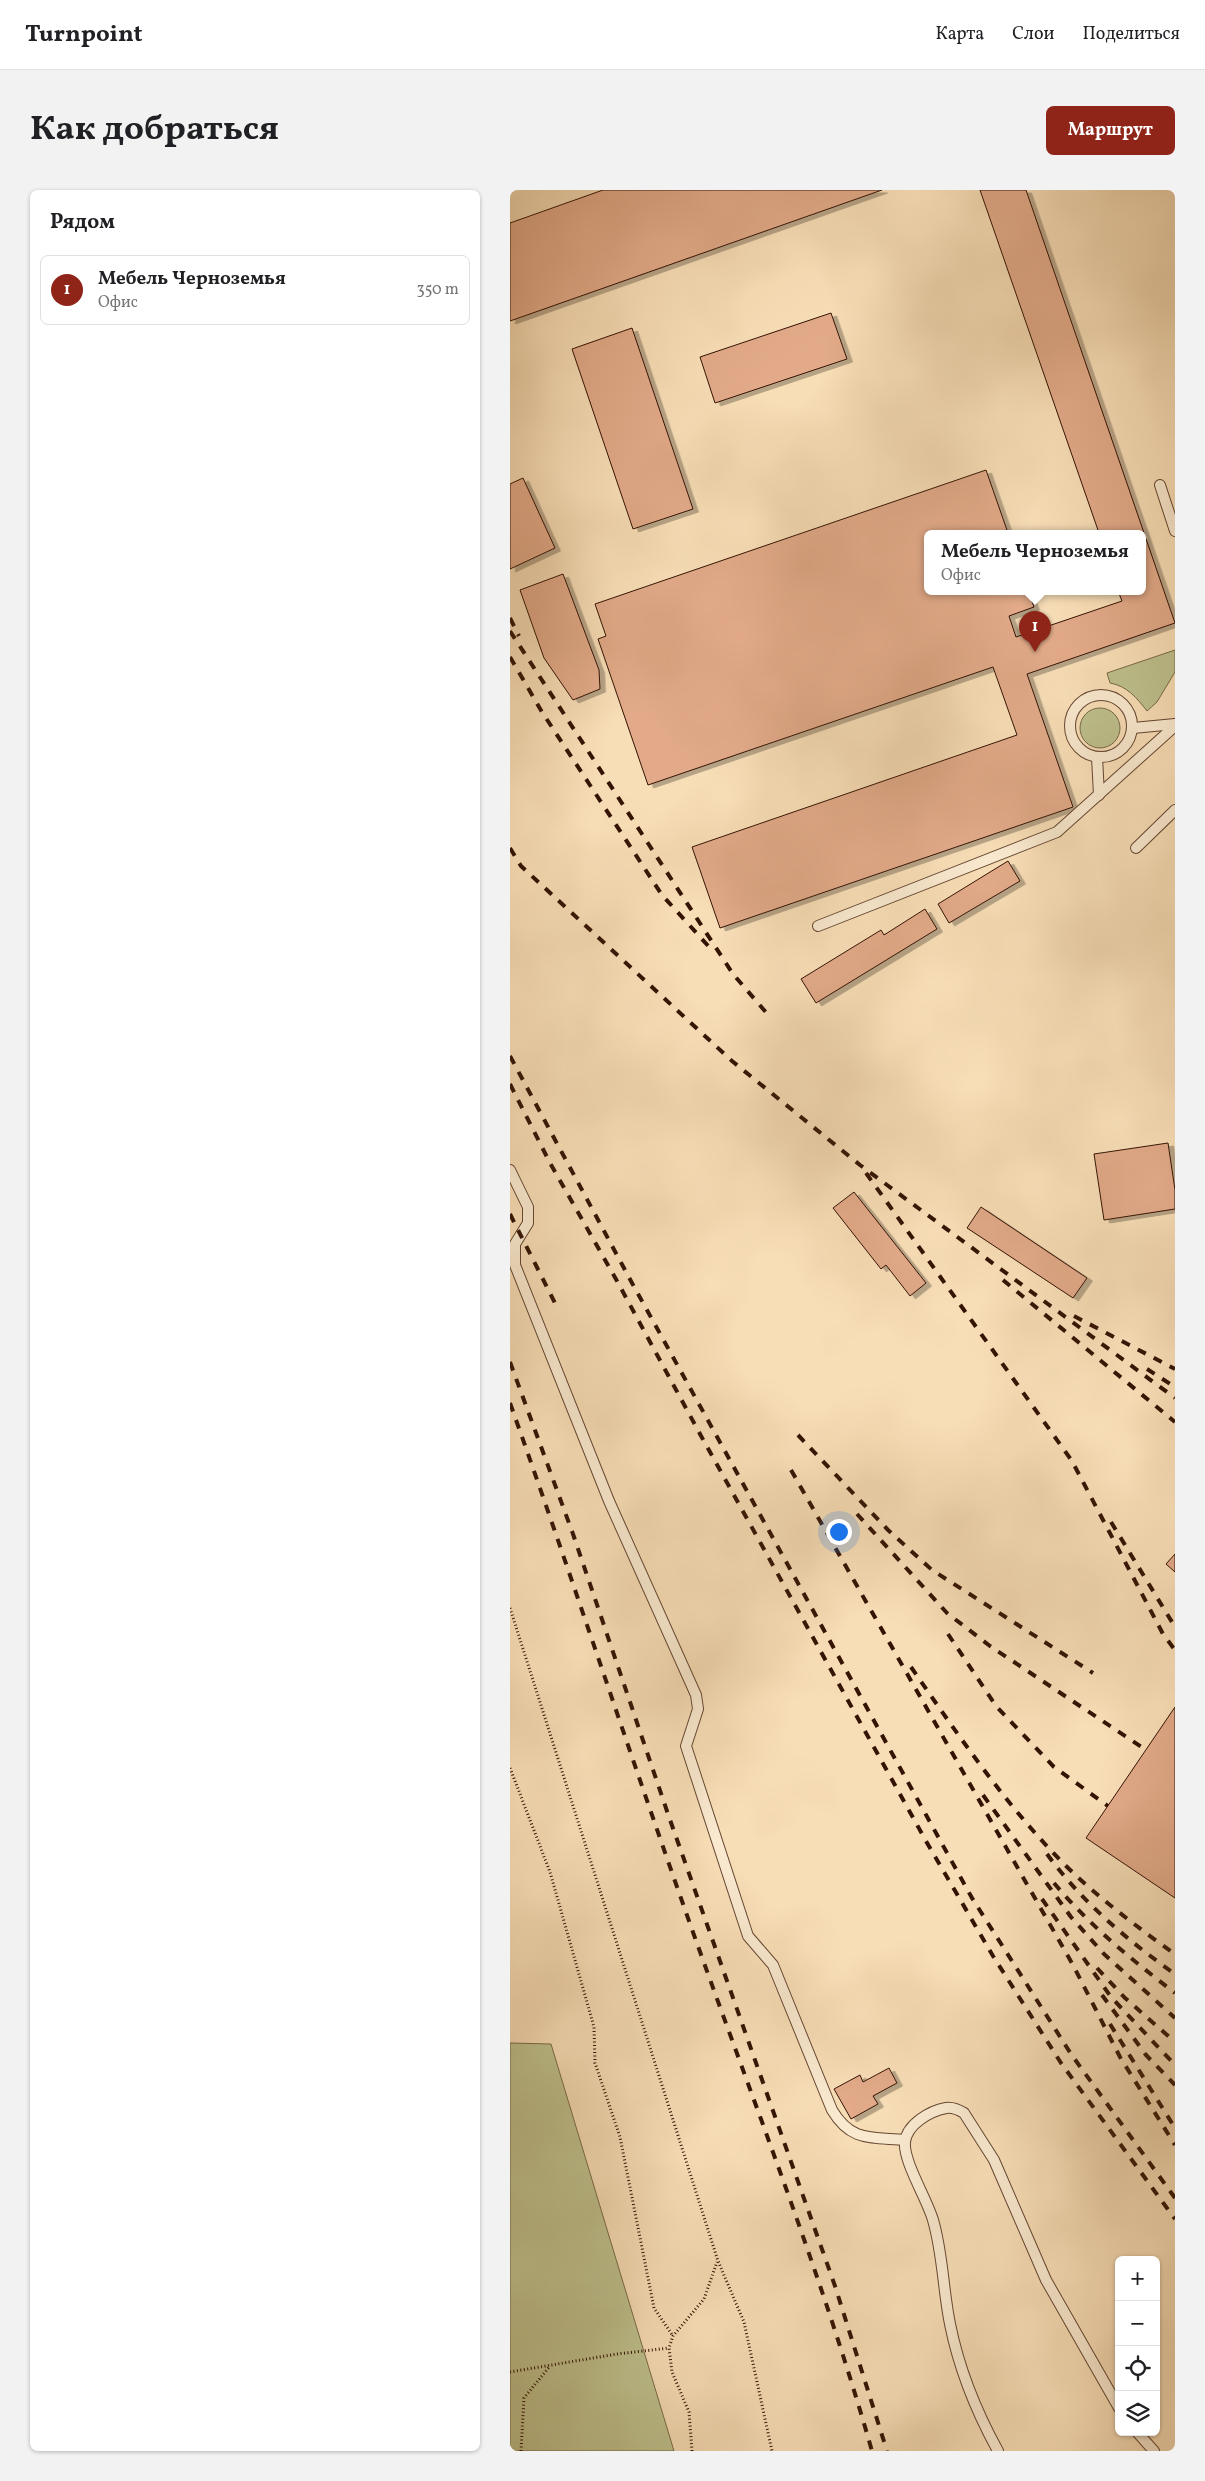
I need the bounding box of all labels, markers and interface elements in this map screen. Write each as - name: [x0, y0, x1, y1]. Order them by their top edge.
- text: Turnpoint: [25, 18, 143, 52]
- text: Карта: [936, 22, 984, 47]
- text: Слои: [1012, 22, 1054, 47]
- text: Поделиться: [1082, 22, 1180, 47]
- text: Как добраться: [30, 106, 279, 154]
- button: Маршрут: [1046, 106, 1175, 155]
- text: Рядом: [50, 208, 115, 237]
- text: Мебель Черноземья: [98, 266, 286, 292]
- text: 1: [64, 279, 70, 301]
- text: 350 m: [416, 279, 459, 301]
- text: Офис: [98, 292, 138, 314]
- popup: [924, 530, 1146, 595]
- text: Мебель Черноземья: [941, 539, 1129, 565]
- text: Офис: [941, 565, 981, 587]
- pin: 1: [1019, 611, 1051, 652]
- your location: [826, 1519, 852, 1545]
- map controls: [1115, 2256, 1160, 2436]
- button: +: [1115, 2256, 1160, 2301]
- button: −: [1115, 2301, 1160, 2346]
- button: locate: [1115, 2346, 1160, 2391]
- button: layers: [1115, 2391, 1160, 2436]

